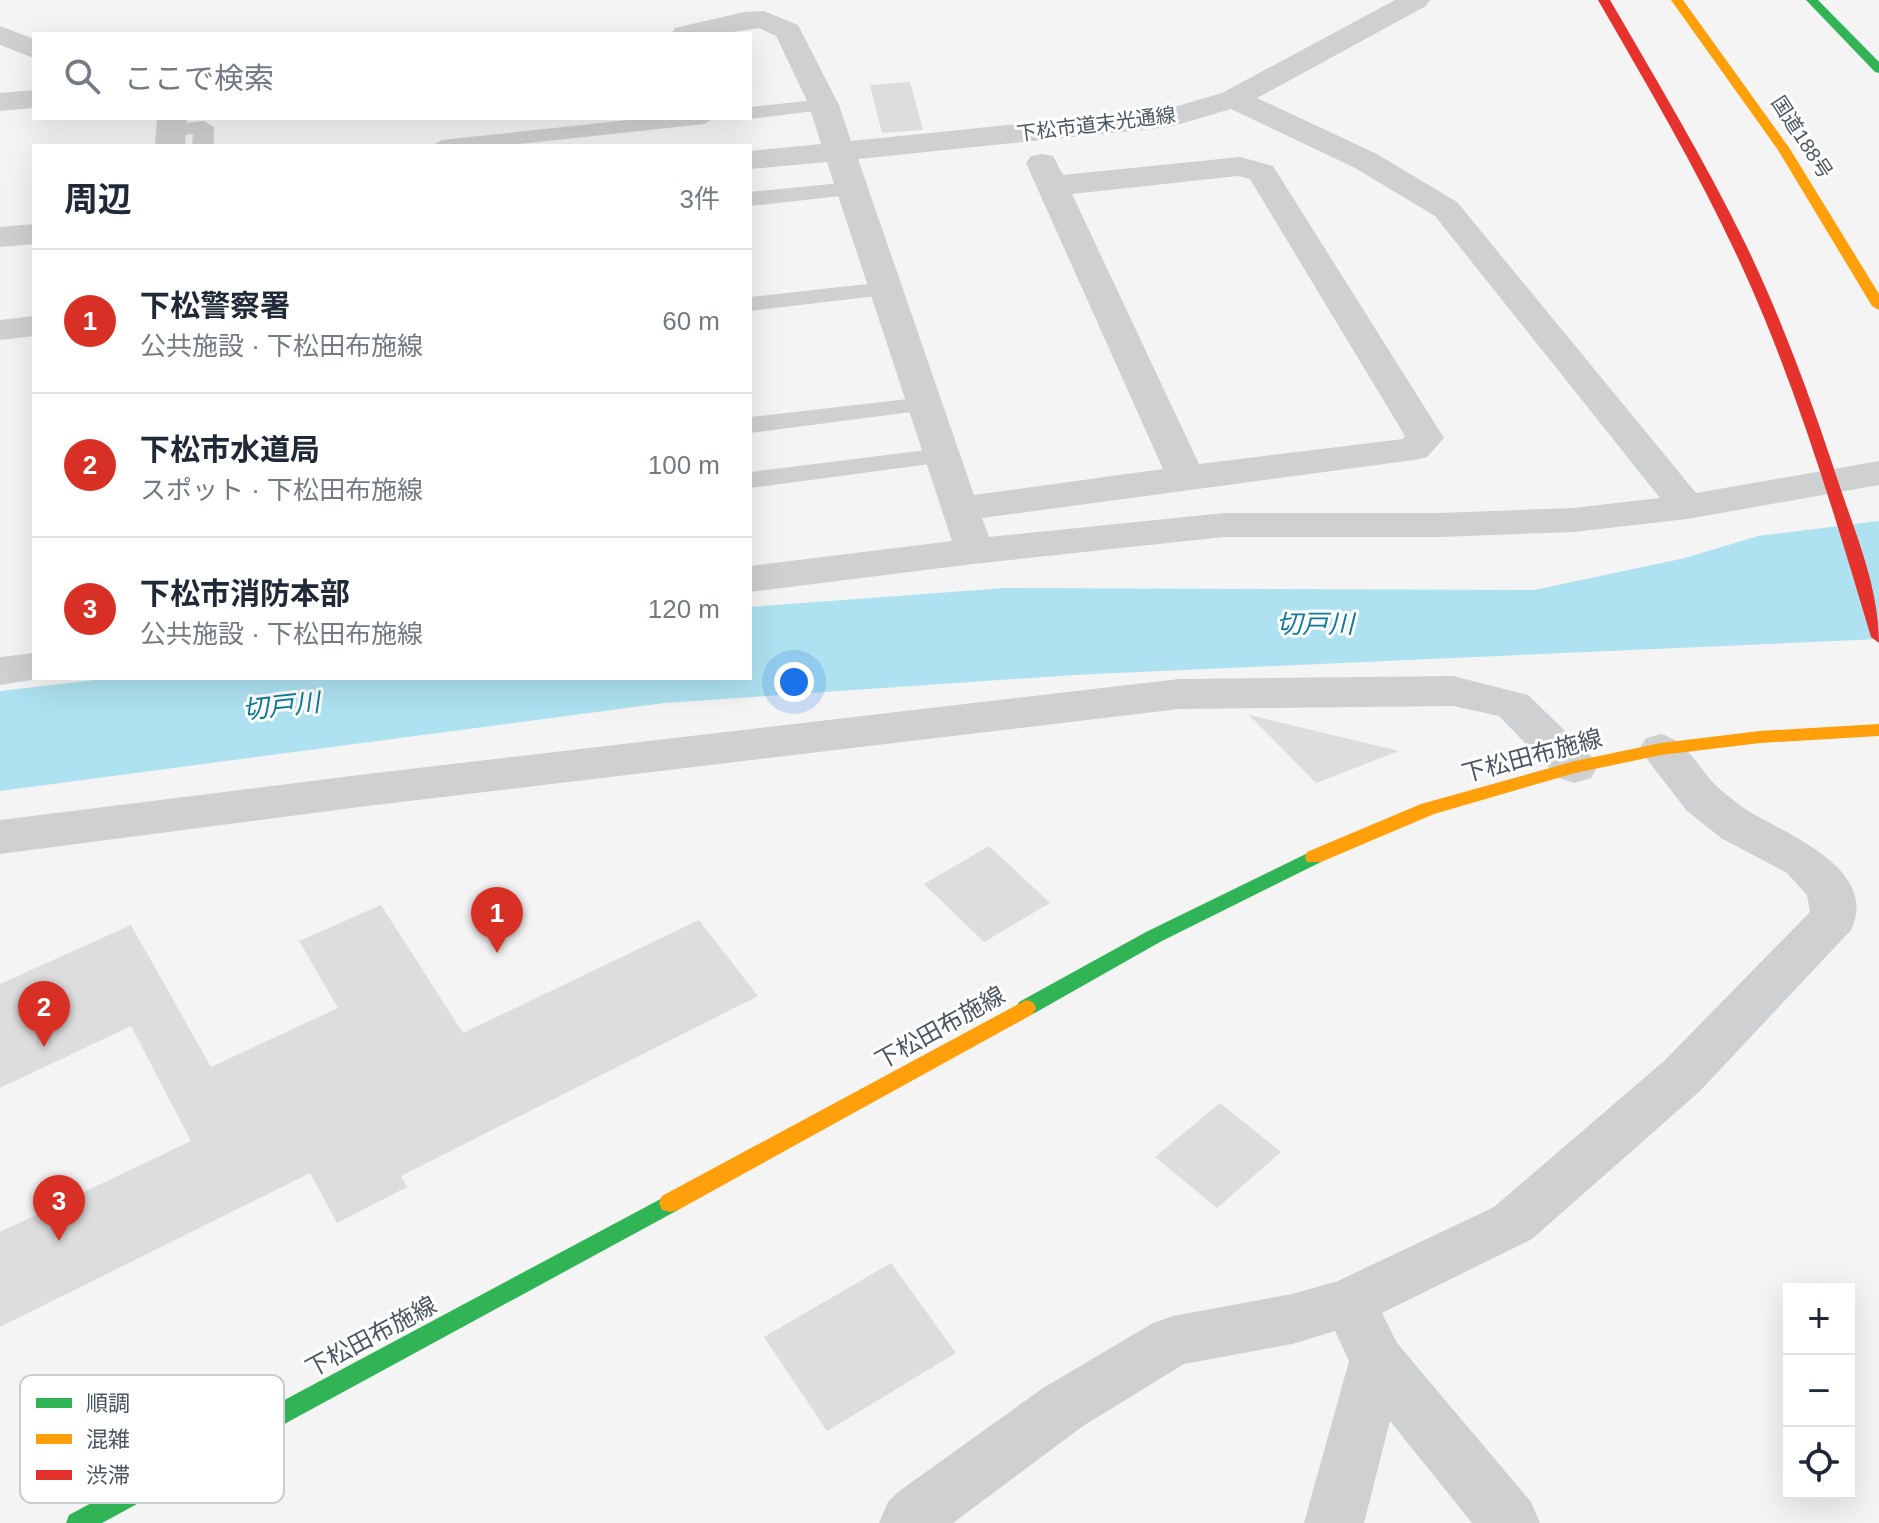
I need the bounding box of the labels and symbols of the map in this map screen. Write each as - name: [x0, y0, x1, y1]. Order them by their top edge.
- street label: 国道188号: [1767, 92, 1837, 182]
- street label: 下松市道末光通線: [1015, 103, 1177, 145]
- water label: 切戸川: [1276, 609, 1357, 639]
- your location: [774, 662, 814, 702]
- water label: 切戸川: [241, 687, 324, 725]
- street label: 下松田布施線: [1459, 724, 1605, 787]
- pin: 1: [471, 887, 523, 953]
- pin: 2: [18, 981, 70, 1047]
- street label: 下松田布施線: [870, 981, 1009, 1074]
- pin: 3: [33, 1175, 85, 1241]
- street label: 下松田布施線: [301, 1291, 441, 1382]
- legend: [20, 1375, 284, 1503]
- text: 順調: [86, 1391, 130, 1416]
- text: 混雑: [86, 1427, 130, 1452]
- text: 渋滞: [86, 1463, 130, 1488]

